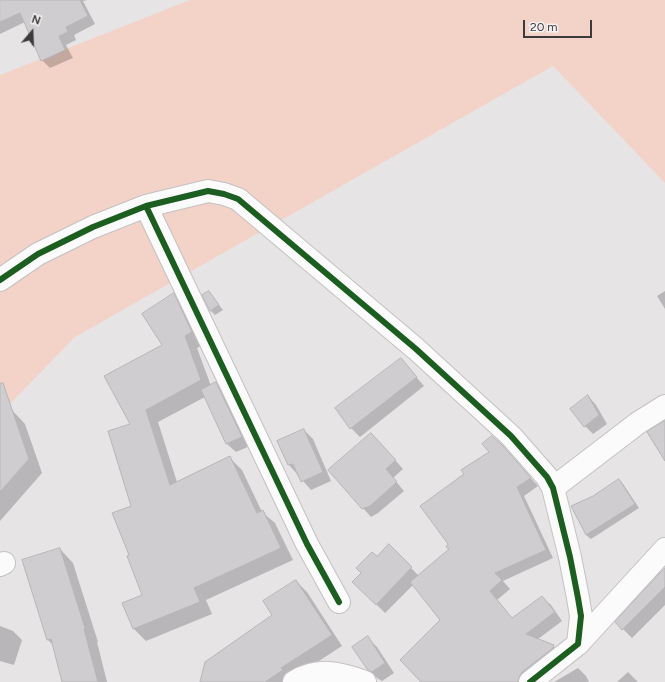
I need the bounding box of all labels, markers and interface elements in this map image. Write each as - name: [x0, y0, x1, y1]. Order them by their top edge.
- north arrow: [12, 12, 52, 52]
- scale bar: [525, 12, 594, 38]
- text: N: [30, 13, 42, 28]
- text: 20 m: [530, 20, 558, 34]

